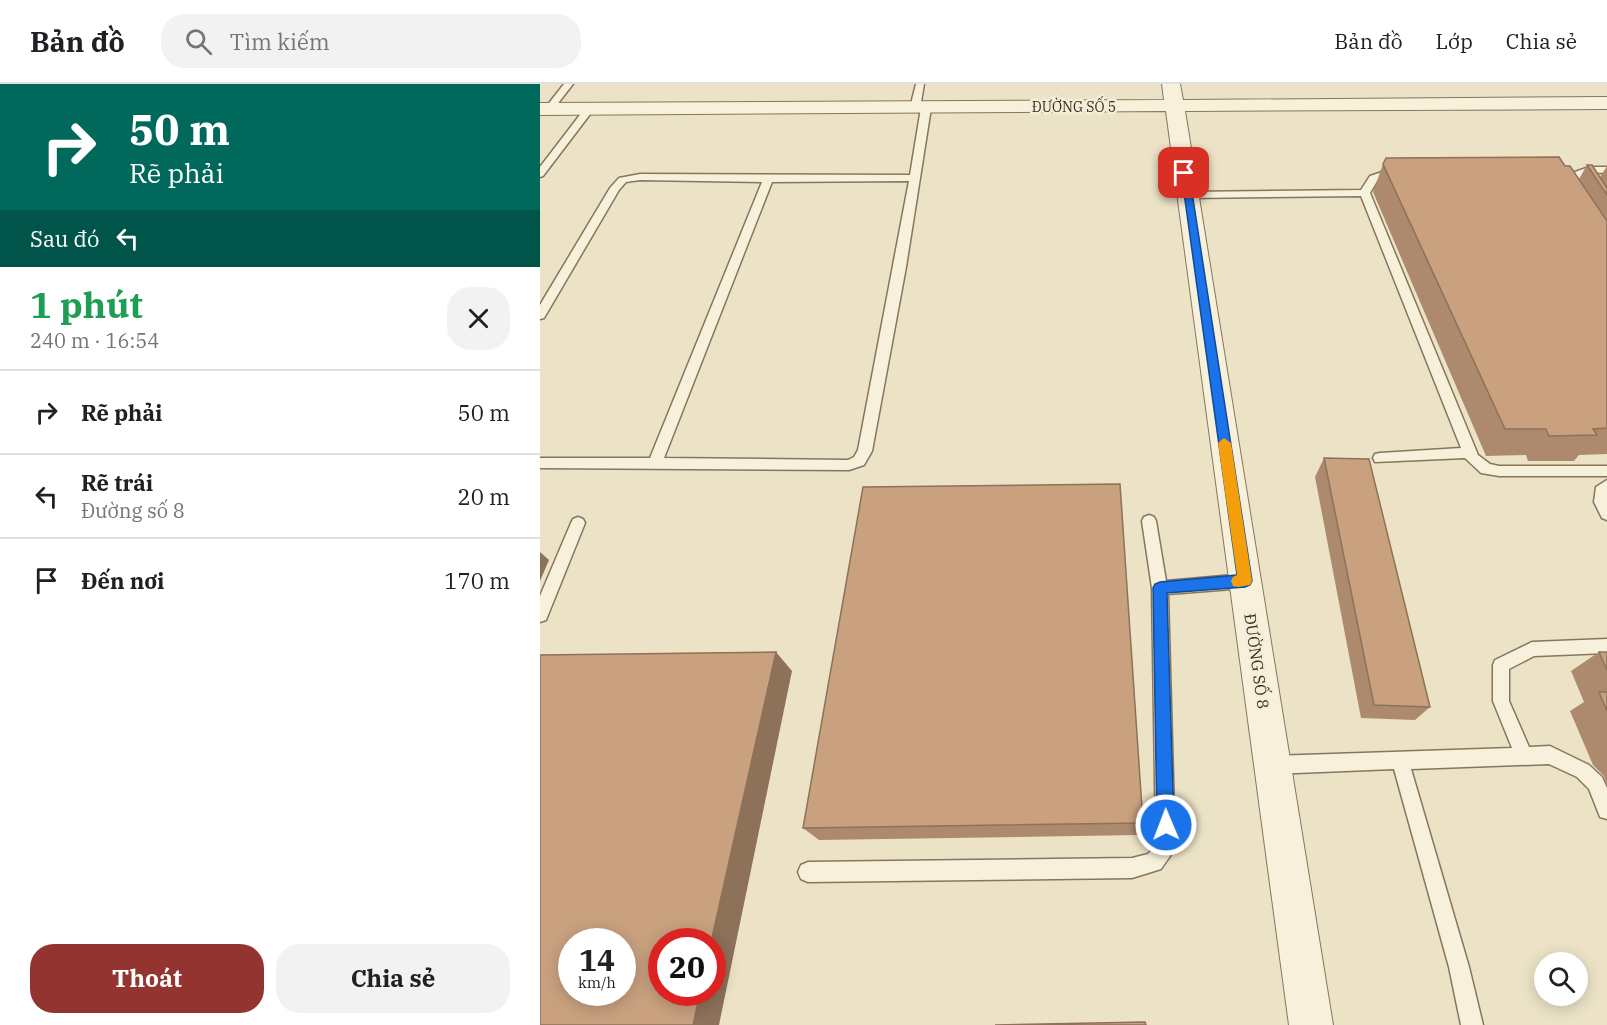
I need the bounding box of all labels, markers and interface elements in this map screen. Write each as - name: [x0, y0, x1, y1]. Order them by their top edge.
- search box: [161, 14, 581, 68]
- text: Bản đồ: [30, 23, 125, 60]
- icon: search: [182, 25, 215, 58]
- text: Tìm kiếm: [230, 27, 330, 56]
- text: Bản đồ: [1334, 27, 1403, 55]
- text: Lớp: [1436, 27, 1473, 55]
- text: Chia sẻ: [1506, 27, 1577, 55]
- street label: ĐƯỜNG SỐ 5: [1032, 95, 1116, 116]
- text: 50 m: [129, 102, 230, 157]
- icon: right: [30, 108, 108, 186]
- pin: [1158, 147, 1209, 198]
- text: Rẽ phải: [129, 155, 224, 190]
- icon: arrive: [1167, 156, 1200, 189]
- icon: left: [111, 222, 144, 255]
- text: Sau đó: [30, 224, 99, 253]
- text: 1 phút: [30, 281, 143, 328]
- button: close: [447, 287, 510, 350]
- text: 240 m · 16:54: [30, 327, 159, 354]
- icon: right: [30, 396, 63, 429]
- text: Rẽ phải: [81, 398, 162, 427]
- text: 50 m: [458, 398, 510, 427]
- text: Rẽ trái: [81, 468, 153, 497]
- icon: left: [30, 480, 63, 513]
- text: 20 m: [458, 482, 510, 511]
- text: Đường số 8: [81, 497, 185, 524]
- icon: arrive: [30, 564, 63, 597]
- text: Đến nơi: [81, 566, 164, 595]
- text: 170 m: [444, 566, 510, 595]
- street label: ĐƯỜNG SỐ 8: [1240, 611, 1277, 710]
- position arrow: [1134, 793, 1198, 857]
- speed limit sign: 20: [648, 928, 726, 1006]
- text: 14: [579, 940, 615, 979]
- button: Thoát: [30, 944, 264, 1013]
- button: Chia sẻ: [276, 944, 510, 1013]
- map controls: [1534, 952, 1588, 1006]
- button: search: [1534, 952, 1588, 1006]
- text: km/h: [578, 973, 616, 992]

